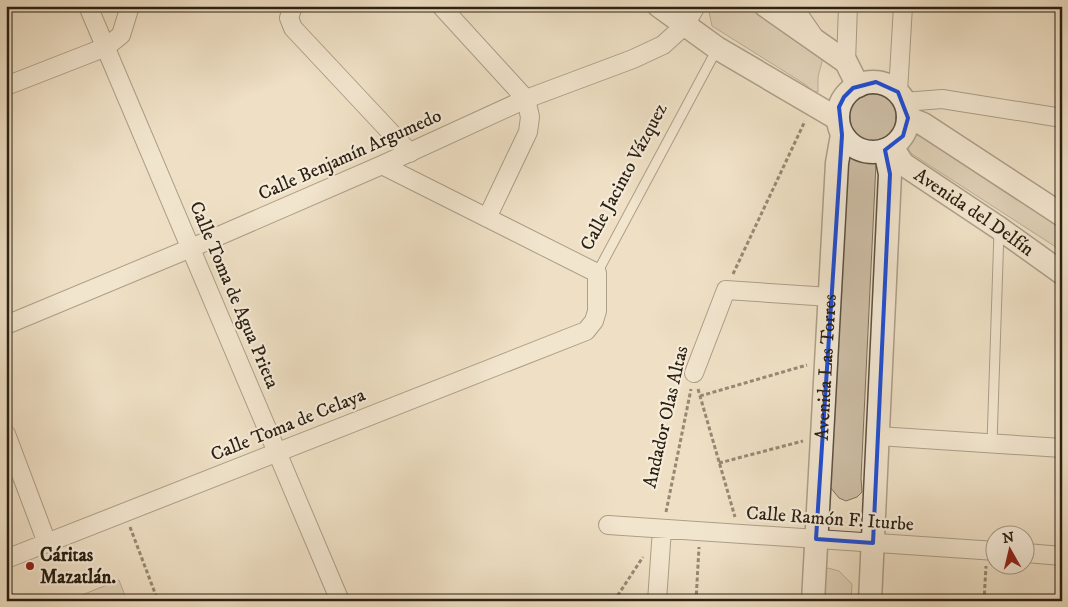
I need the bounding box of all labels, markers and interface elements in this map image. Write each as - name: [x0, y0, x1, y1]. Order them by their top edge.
- street label: Calle Jacinto Vázquez: [575, 99, 673, 255]
- street label: Calle Benjamín Argumedo: [255, 104, 445, 206]
- street label: Avenida del Delfín: [910, 163, 1039, 261]
- street label: Calle Toma de Agua Prieta: [184, 198, 284, 392]
- street label: Avenida Las Torres: [810, 294, 841, 441]
- street label: Andador Olas Altas: [638, 344, 694, 490]
- street label: Calle Toma de Celaya: [207, 383, 369, 467]
- street label: Calle Ramón F. Iturbe: [745, 502, 915, 536]
- north arrow: [986, 524, 1036, 574]
- text: N: [1001, 528, 1016, 548]
- place label: Cáritas Mazatlán.: [40, 544, 117, 589]
- marker: Cáritas Mazatlán.: [24, 560, 36, 572]

